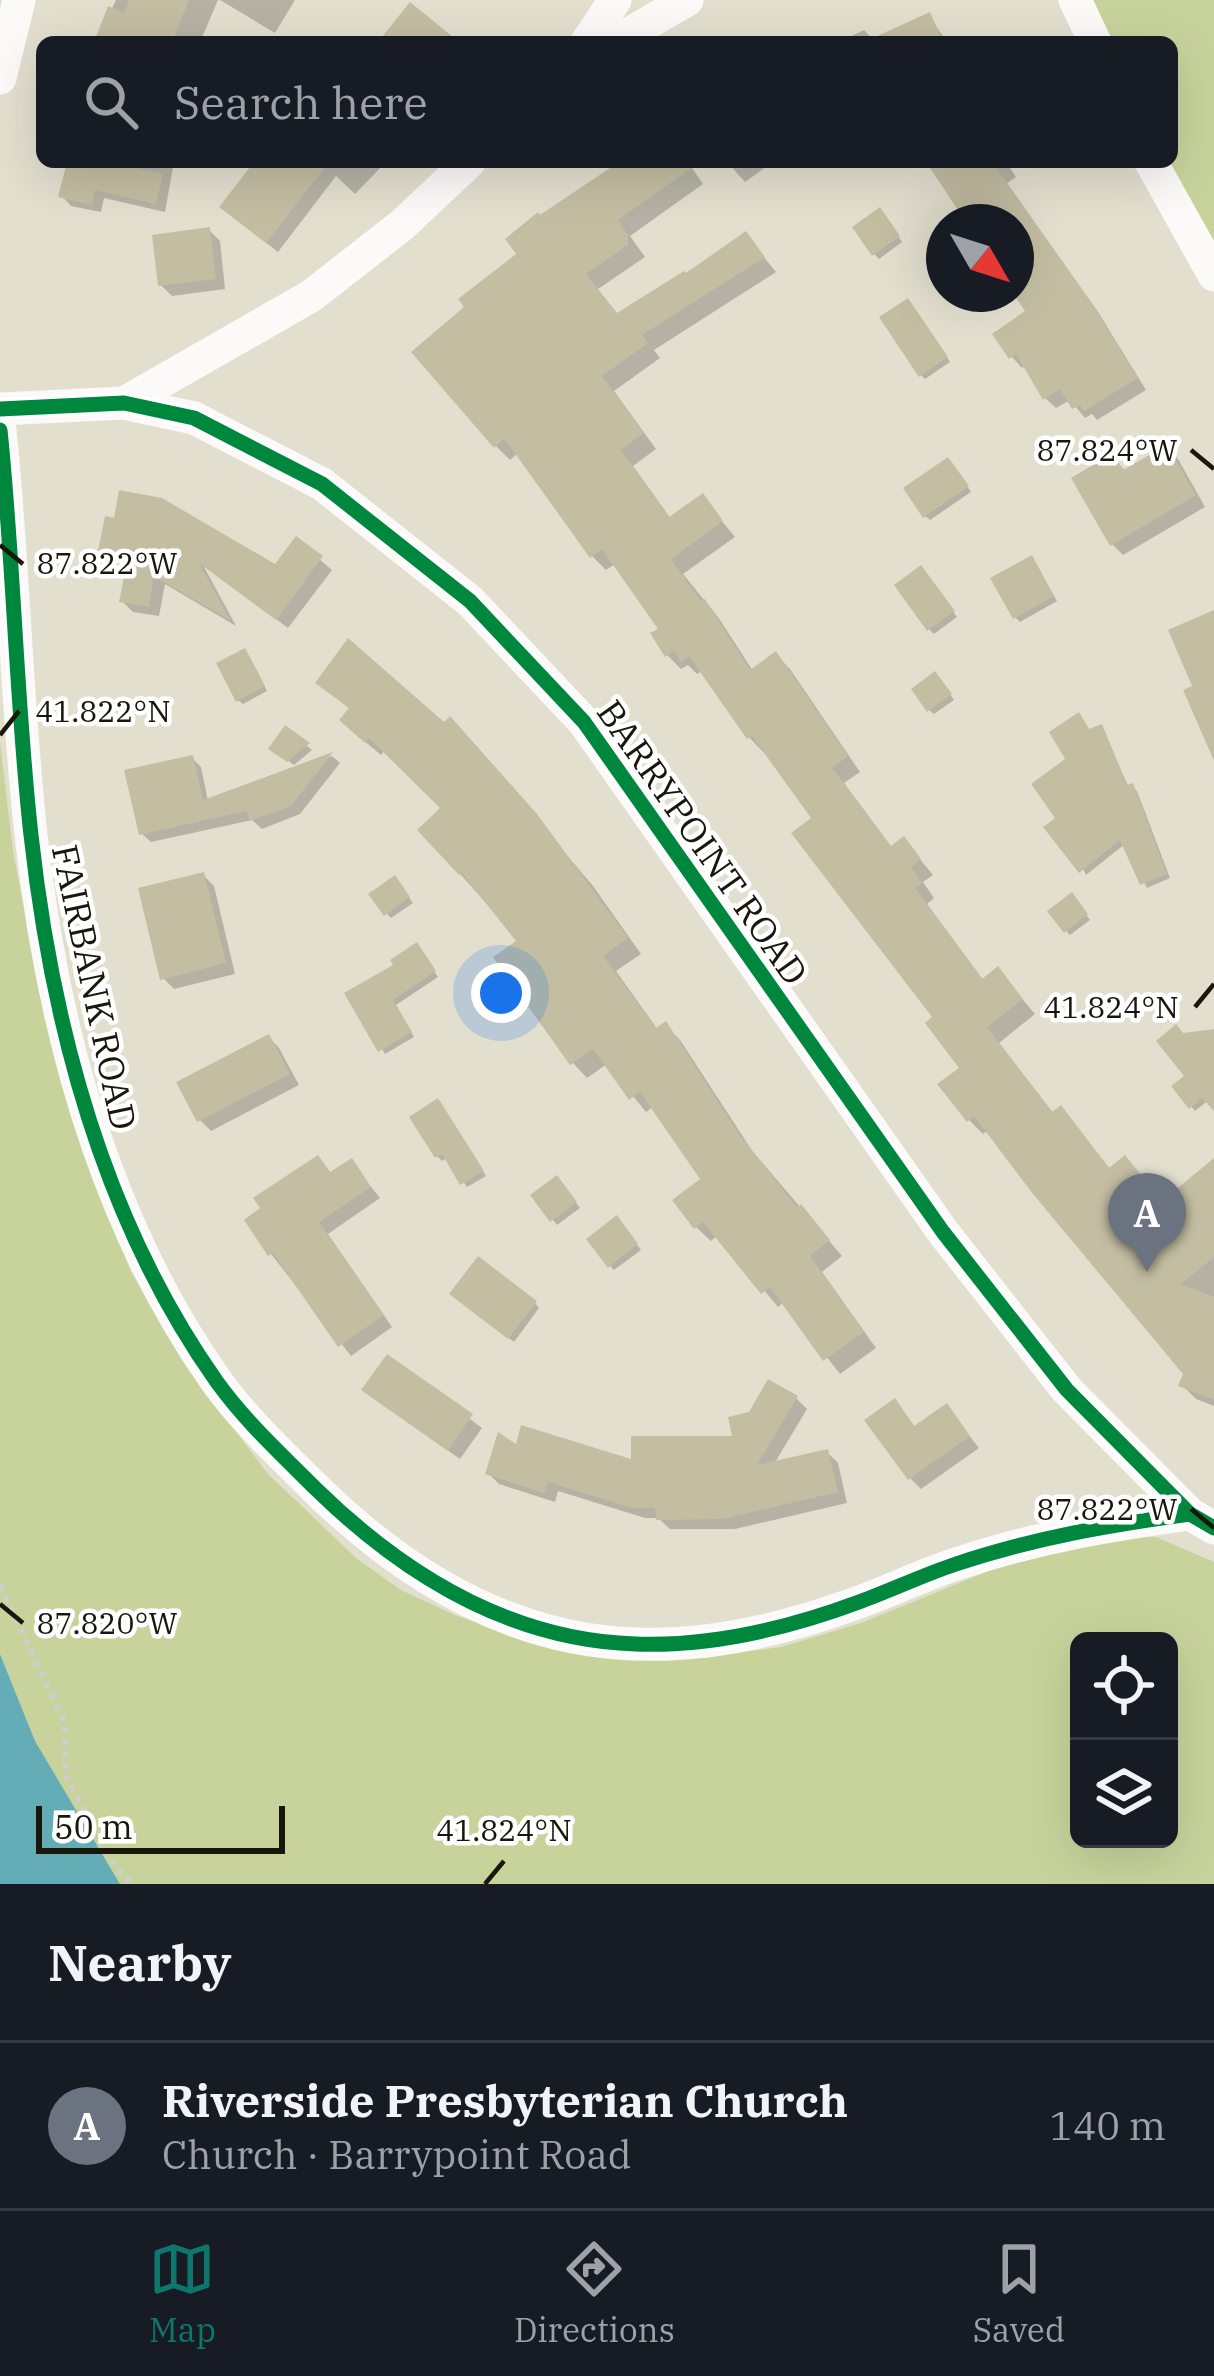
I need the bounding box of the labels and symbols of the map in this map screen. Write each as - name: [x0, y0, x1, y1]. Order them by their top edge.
- north arrow: [926, 204, 1034, 312]
- text: 87.824°W: [1036, 430, 1178, 469]
- text: 87.822°W: [36, 543, 178, 582]
- street label: BARRYPOINT ROAD: [587, 690, 819, 994]
- text: 41.822°N: [35, 691, 171, 730]
- street label: FAIRBANK ROAD: [42, 840, 148, 1134]
- your location: [471, 963, 531, 1023]
- text: 41.824°N: [1043, 987, 1179, 1026]
- pin: A: [1108, 1173, 1186, 1272]
- text: 87.822°W: [1036, 1489, 1178, 1528]
- text: 87.820°W: [36, 1603, 178, 1642]
- scale bar: [36, 1800, 285, 1853]
- text: 41.824°N: [436, 1810, 572, 1849]

